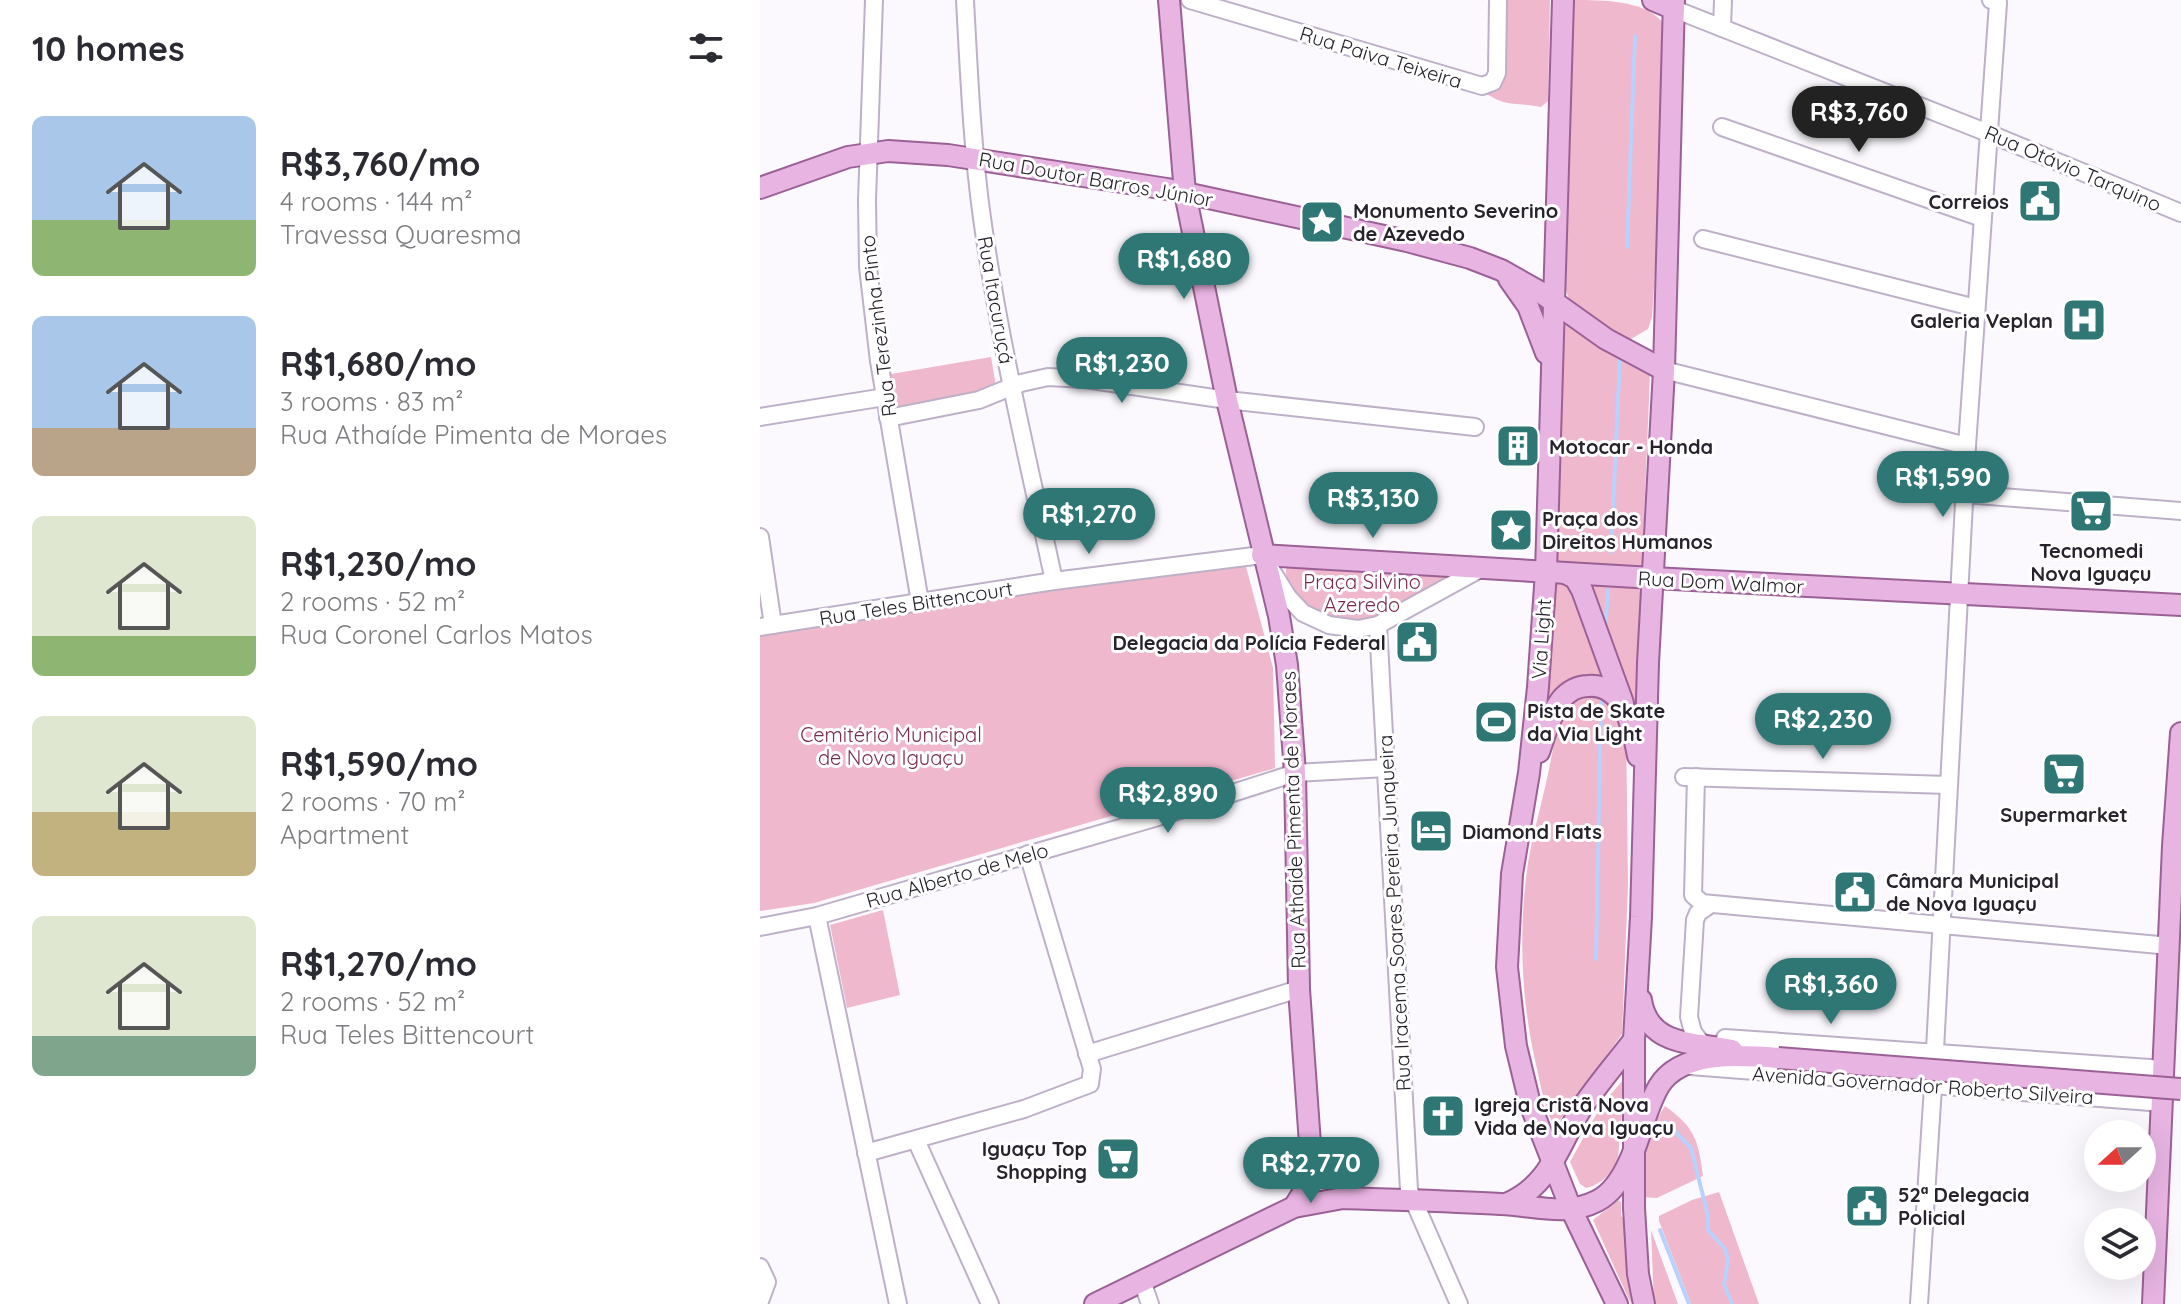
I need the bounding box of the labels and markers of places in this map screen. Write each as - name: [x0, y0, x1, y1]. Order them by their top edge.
- pin: R$3,760: [1785, 86, 1933, 154]
- public building icon: Correios: [2016, 177, 2064, 225]
- place label: Correios: [1928, 189, 2009, 214]
- place icon: Monumento Severino de Azevedo: [1298, 198, 1346, 246]
- place label: Monumento Severino de Azevedo: [1353, 198, 1558, 246]
- pin: R$1,680: [1110, 233, 1258, 301]
- hospital icon: Galeria Veplan: [2060, 296, 2108, 344]
- place label: Galeria Veplan: [1910, 308, 2053, 333]
- pin: R$1,230: [1048, 337, 1196, 405]
- building icon: Motocar - Honda: [1494, 422, 1542, 470]
- place label: Motocar - Honda: [1549, 434, 1713, 459]
- pin: R$1,590: [1869, 451, 2017, 519]
- pin: R$3,130: [1299, 472, 1447, 540]
- supermarket icon: Tecnomedi Nova Iguaçu: [2067, 487, 2115, 535]
- pin: R$1,270: [1015, 488, 1163, 556]
- place icon: Praça dos Direitos Humanos: [1487, 506, 1535, 554]
- place label: Praça dos Direitos Humanos: [1542, 506, 1713, 554]
- place label: Tecnomedi Nova Iguaçu: [2031, 538, 2151, 586]
- public building icon: Delegacia da Polícia Federal: [1393, 618, 1441, 666]
- place label: Delegacia da Polícia Federal: [1112, 630, 1386, 655]
- pin: R$2,230: [1749, 693, 1897, 761]
- sports icon: Pista de Skate da Via Light: [1472, 698, 1520, 746]
- place label: Pista de Skate da Via Light: [1527, 698, 1665, 746]
- supermarket icon: Supermarket: [2040, 750, 2088, 798]
- pin: R$2,890: [1094, 767, 1242, 835]
- place label: Supermarket: [2000, 802, 2128, 827]
- hotel icon: Diamond Flats: [1407, 807, 1455, 855]
- place label: Diamond Flats: [1462, 819, 1602, 844]
- public building icon: Câmara Municipal de Nova Iguaçu: [1831, 868, 1879, 916]
- place label: Câmara Municipal de Nova Iguaçu: [1886, 868, 2059, 916]
- pin: R$1,360: [1757, 958, 1905, 1026]
- church icon: Igreja Cristã Nova Vida de Nova Iguaçu: [1419, 1092, 1467, 1140]
- place label: Igreja Cristã Nova Vida de Nova Iguaçu: [1474, 1092, 1674, 1140]
- supermarket icon: Iguaçu Top Shopping: [1094, 1135, 1142, 1183]
- place label: Iguaçu Top Shopping: [982, 1136, 1087, 1184]
- pin: R$2,770: [1237, 1137, 1385, 1205]
- public building icon: 52ª Delegacia Policial: [1843, 1182, 1891, 1230]
- place label: 52ª Delegacia Policial: [1898, 1182, 2030, 1230]

